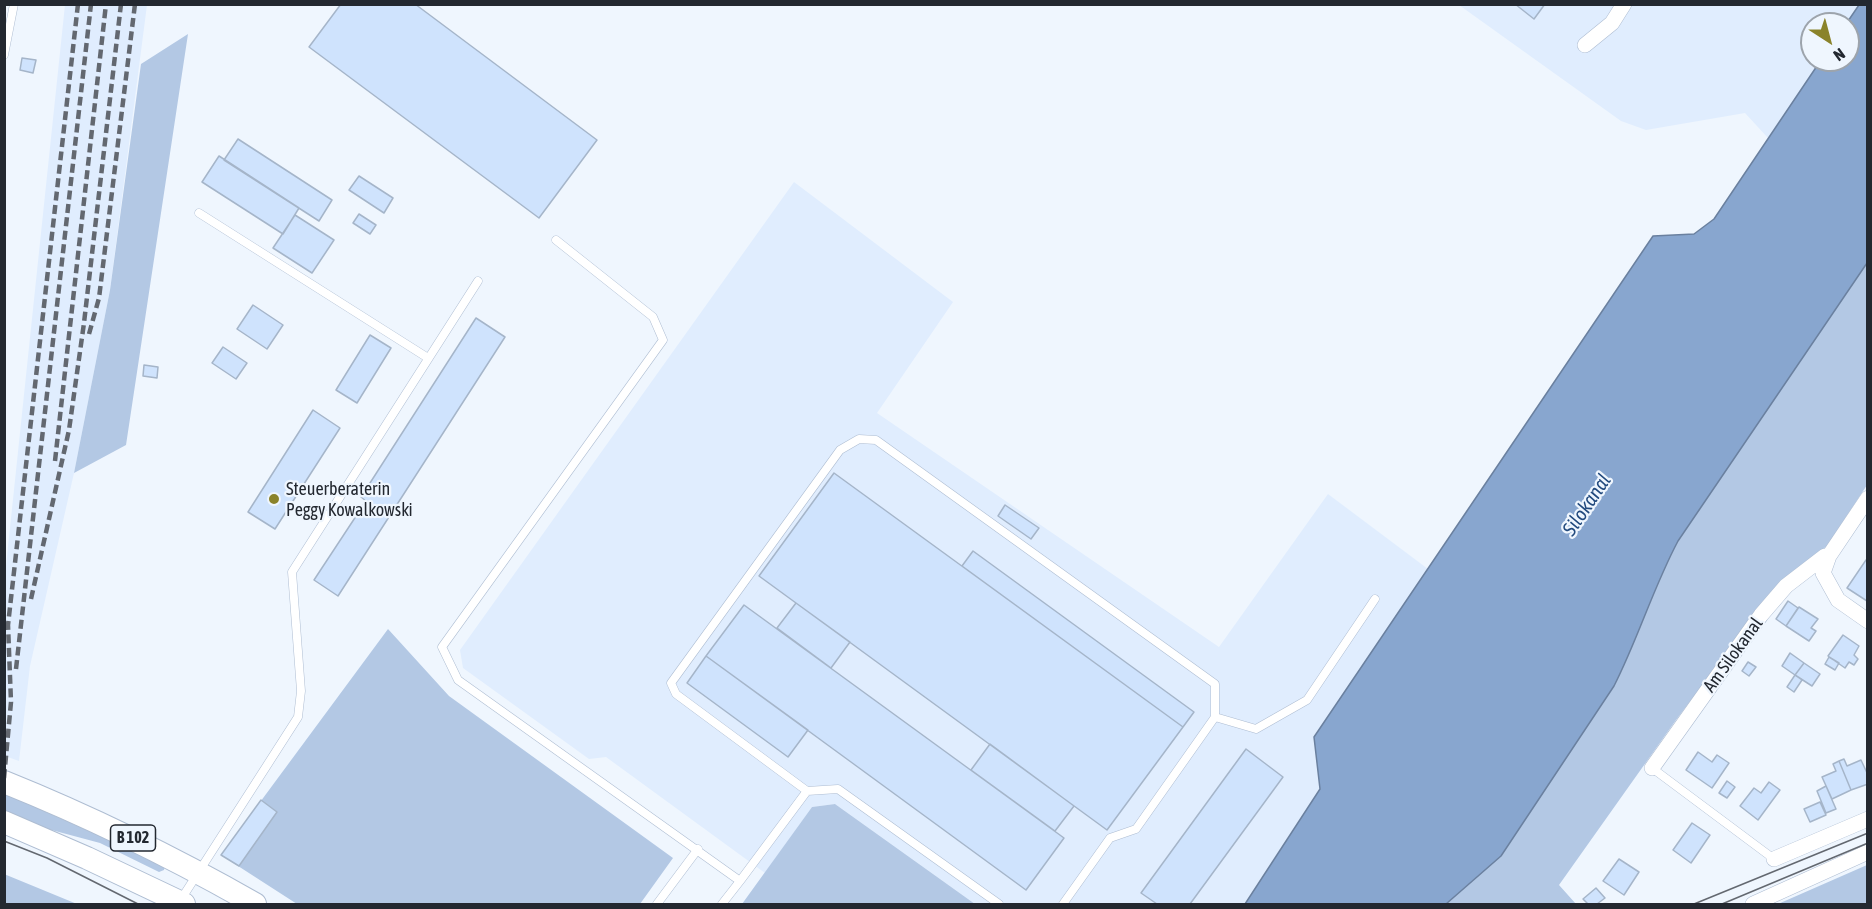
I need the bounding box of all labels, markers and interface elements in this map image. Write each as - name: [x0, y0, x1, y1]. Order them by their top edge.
- north arrow: [1800, 12, 1860, 72]
- text: N: [1830, 45, 1849, 65]
- water label: Silokanal: [1558, 470, 1616, 540]
- place label: Steuerberaterin Peggy Kowalkowski: [286, 478, 413, 520]
- marker: Steuerberaterin Peggy Kowalkowski: [267, 492, 281, 506]
- street label: Am Silokanal: [1699, 613, 1767, 697]
- road number: B 102: [110, 825, 156, 851]

